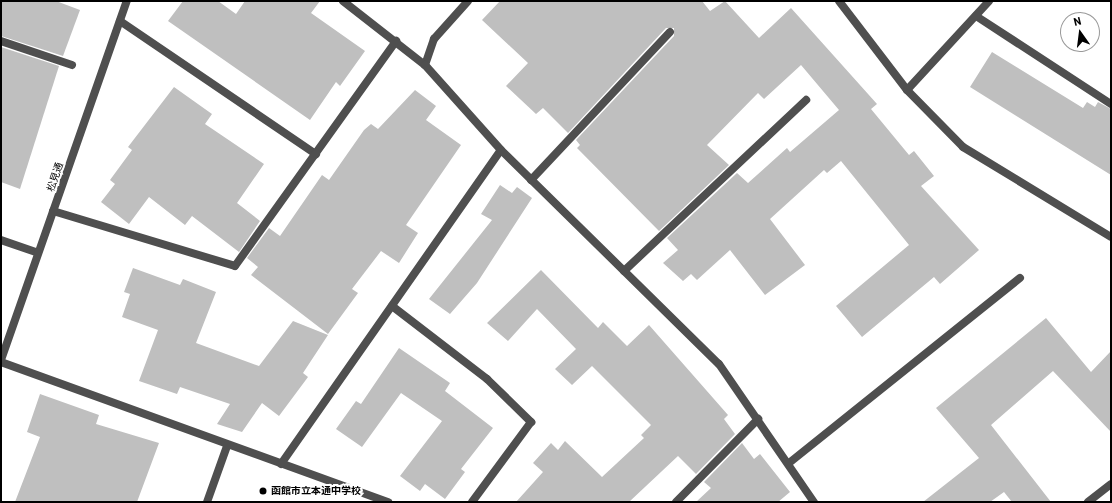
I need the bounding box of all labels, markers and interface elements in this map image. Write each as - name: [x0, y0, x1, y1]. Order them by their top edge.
- north arrow: [1060, 12, 1100, 52]
- text: N: [1072, 14, 1082, 28]
- street label: 松見通: [44, 161, 66, 193]
- place label: 函館市立本通中学校: [271, 485, 361, 497]
- marker: 函館市立本通中学校: [258, 486, 268, 496]

